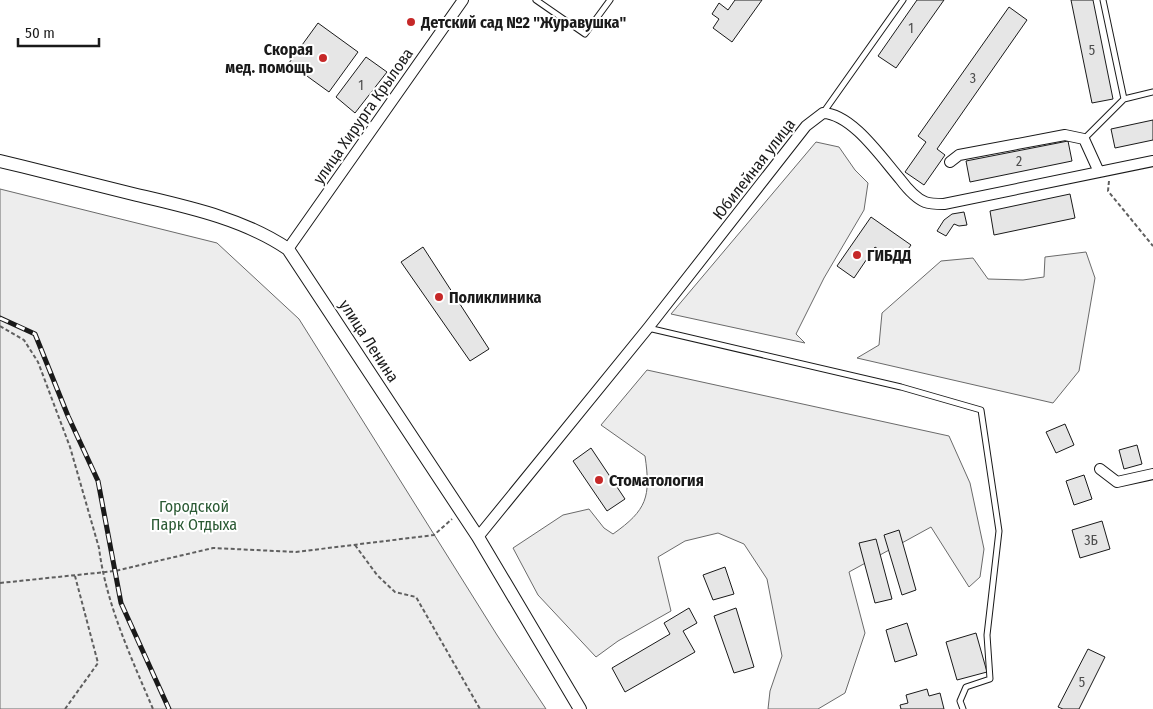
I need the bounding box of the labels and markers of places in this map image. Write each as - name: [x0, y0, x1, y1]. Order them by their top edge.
- place label: Детский сад №2 "Журавушка": [420, 13, 626, 32]
- marker: Детский сад №2 "Журавушка": [405, 16, 417, 28]
- place label: Скорая мед. помощь: [225, 40, 313, 77]
- marker: Скорая мед. помощь: [317, 52, 329, 64]
- place label: ГИБДД: [867, 246, 912, 265]
- marker: ГИБДД: [851, 249, 863, 261]
- place label: Поликлиника: [449, 288, 541, 307]
- marker: Поликлиника: [433, 291, 445, 303]
- place label: Стоматология: [609, 471, 704, 490]
- marker: Стоматология: [593, 474, 605, 486]

